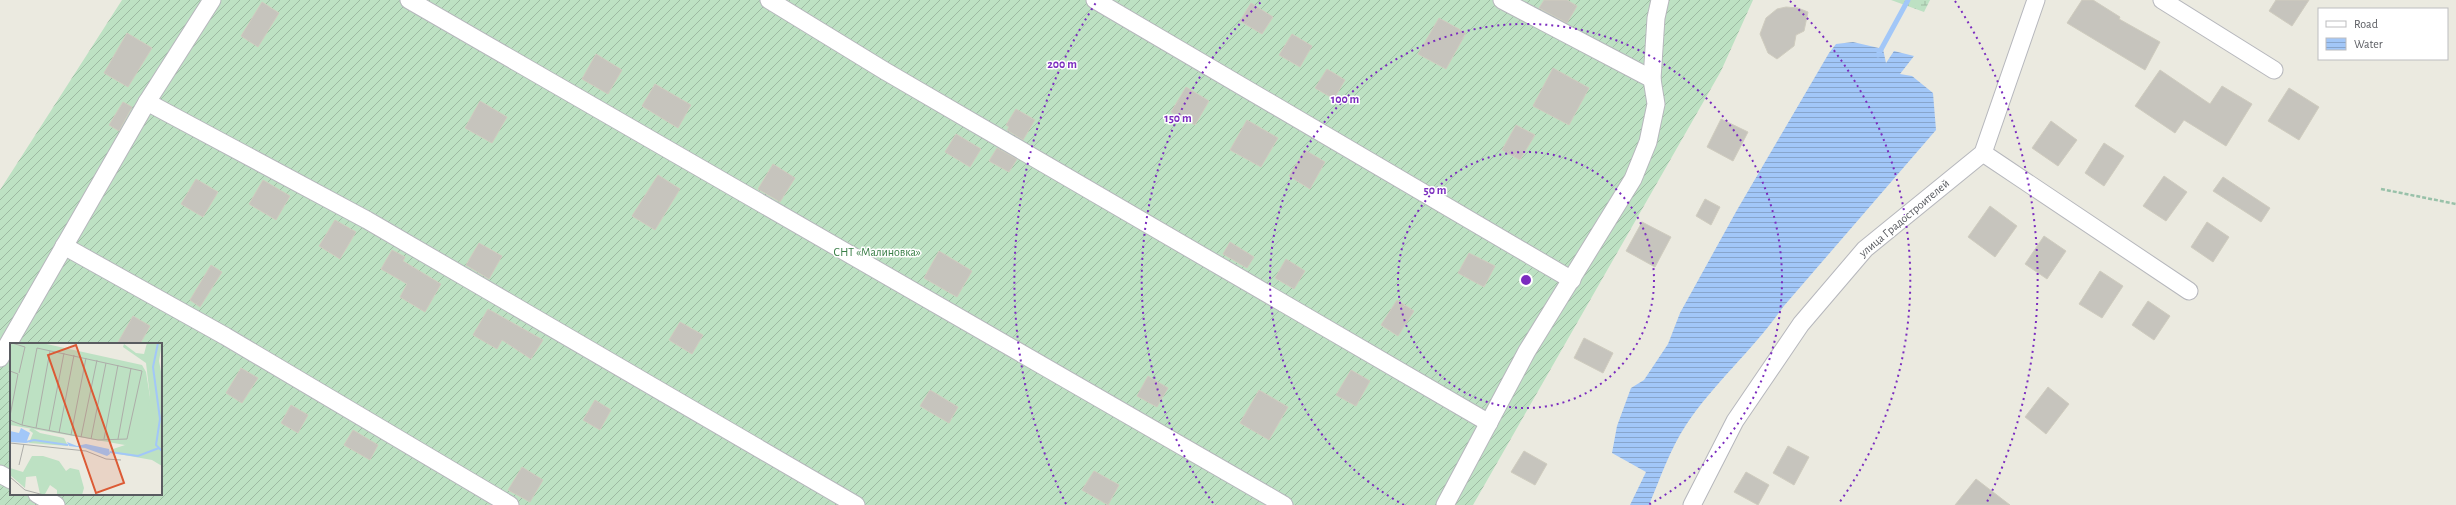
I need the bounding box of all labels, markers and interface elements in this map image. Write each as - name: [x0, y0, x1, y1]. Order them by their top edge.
- legend: [2318, 8, 2448, 60]
- text: Road: [2354, 18, 2378, 30]
- text: Water: [2354, 38, 2383, 50]
- text: 200 m: [1047, 58, 1077, 70]
- text: 100 m: [1331, 93, 1359, 105]
- text: 150 m: [1164, 112, 1192, 124]
- street label: улица Градостроителей: [1856, 177, 1952, 261]
- text: 50 m: [1424, 184, 1447, 196]
- park label: СНТ «Малиновка»: [833, 246, 921, 258]
- centre of rings: [1519, 273, 1533, 287]
- inset map: [10, 343, 162, 495]

